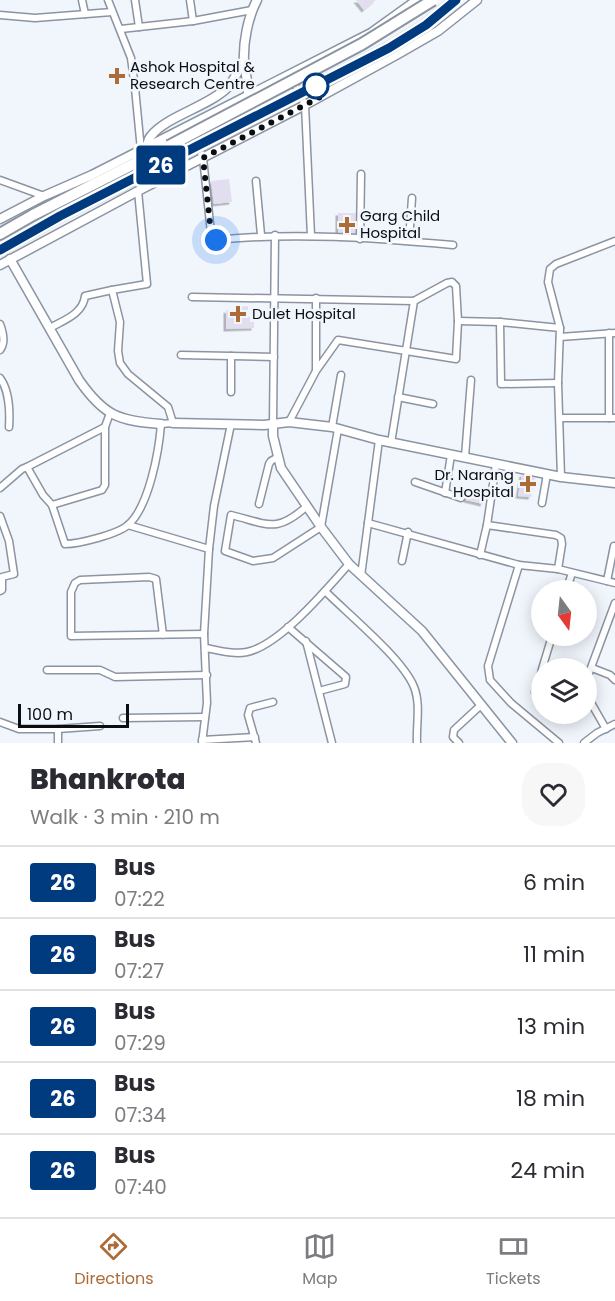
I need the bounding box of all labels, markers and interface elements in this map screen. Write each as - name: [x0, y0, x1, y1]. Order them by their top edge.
- place label: Ashok Hospital & Research Centre: [130, 56, 255, 94]
- marker: Ashok Hospital & Research Centre: [108, 67, 126, 85]
- unlabelled marker: [303, 73, 329, 99]
- line badge: 26: [134, 146, 188, 184]
- text: 26: [148, 151, 174, 180]
- place label: Garg Child Hospital: [360, 205, 440, 243]
- marker: Garg Child Hospital: [338, 216, 356, 234]
- your location: [201, 225, 231, 255]
- place label: Dulet Hospital: [252, 303, 356, 324]
- marker: Dulet Hospital: [229, 305, 247, 323]
- place label: Dr. Narang Hospital: [434, 464, 514, 502]
- marker: Dr. Narang Hospital: [519, 475, 537, 493]
- north arrow: [531, 580, 597, 646]
- map controls: [531, 580, 597, 724]
- button: layers: [531, 658, 597, 724]
- scale bar: [18, 701, 129, 728]
- text: 100 m: [27, 703, 73, 726]
- text: Bhankrota: [30, 760, 186, 799]
- button: heart: [522, 763, 585, 826]
- text: Walk · 3 min · 210 m: [30, 803, 220, 831]
- text: Bus: [114, 852, 156, 883]
- text: 6 min: [523, 867, 585, 898]
- text: 26: [50, 868, 76, 897]
- text: 07:22: [114, 885, 165, 913]
- text: Bus: [114, 924, 156, 955]
- text: 11 min: [523, 939, 585, 970]
- text: 26: [50, 940, 76, 969]
- text: 07:27: [114, 957, 164, 985]
- text: Bus: [114, 996, 156, 1027]
- text: 13 min: [517, 1011, 585, 1042]
- text: 26: [50, 1012, 76, 1041]
- text: 07:29: [114, 1029, 166, 1057]
- text: Bus: [114, 1068, 156, 1099]
- text: 18 min: [516, 1083, 585, 1114]
- text: 26: [50, 1084, 76, 1113]
- text: 07:34: [114, 1101, 166, 1129]
- text: Bus: [114, 1140, 156, 1171]
- text: 24 min: [510, 1155, 585, 1186]
- text: 26: [50, 1156, 76, 1185]
- text: 07:40: [114, 1173, 167, 1201]
- tab: Directions: [74, 1230, 154, 1291]
- tab: Map: [302, 1230, 338, 1291]
- tab: Tickets: [486, 1230, 541, 1291]

